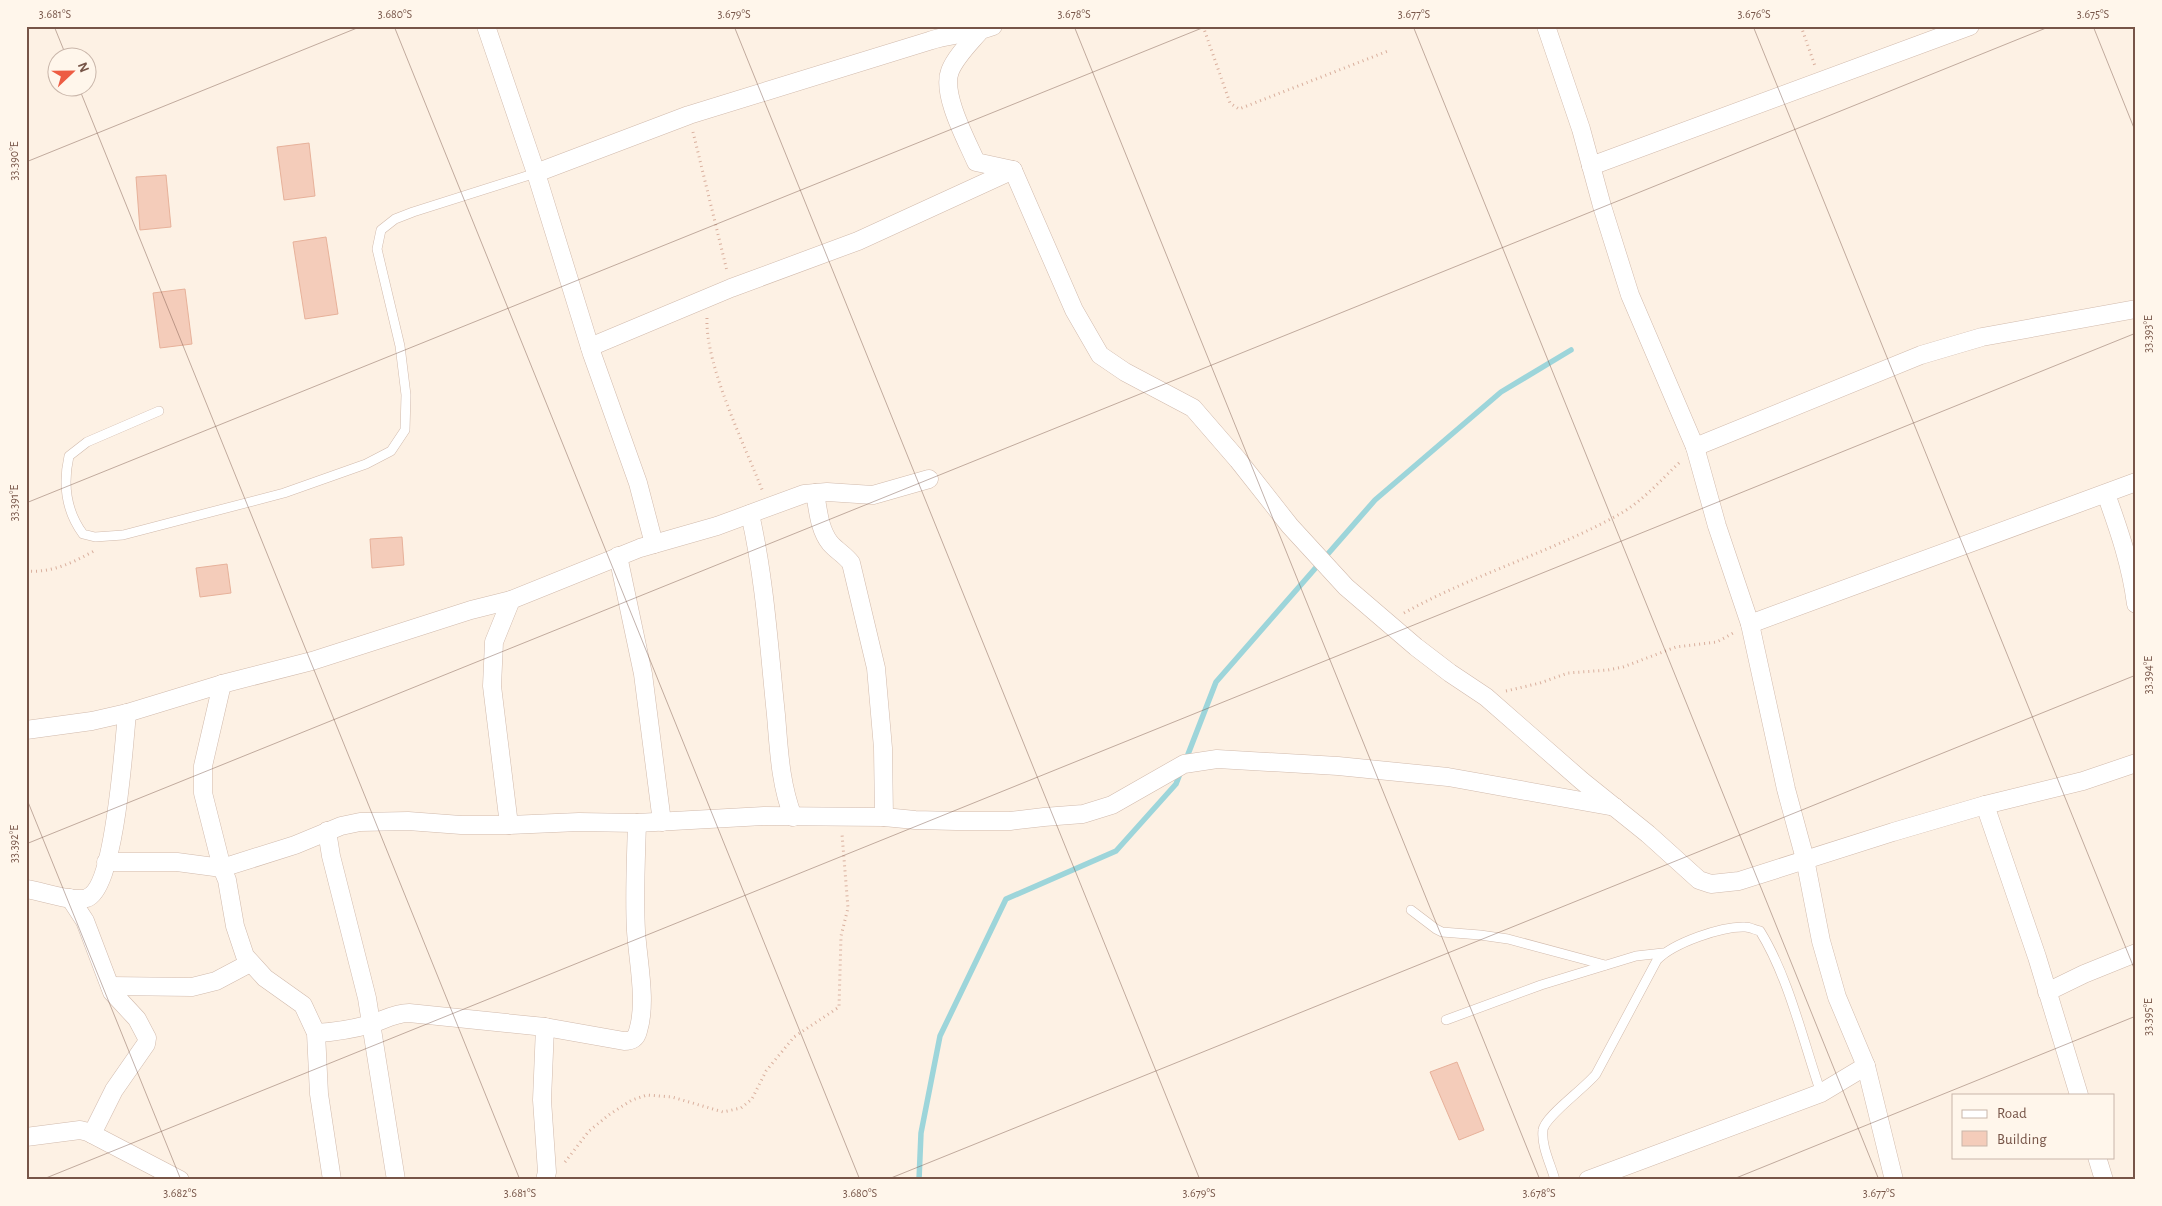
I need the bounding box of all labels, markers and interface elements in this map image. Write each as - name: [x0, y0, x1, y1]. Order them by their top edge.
- text: 3.681°S: [39, 8, 71, 20]
- text: 3.680°S: [378, 8, 413, 20]
- text: 3.679°S: [717, 8, 751, 20]
- text: 3.678°S: [1057, 8, 1091, 20]
- text: 3.677°S: [1398, 8, 1431, 20]
- text: 3.676°S: [1737, 8, 1771, 20]
- text: 3.675°S: [2077, 8, 2110, 20]
- north arrow: [48, 48, 98, 98]
- text: N: [75, 60, 91, 75]
- text: 33.390°E: [8, 141, 20, 180]
- text: 33.393°E: [2142, 315, 2154, 353]
- text: 33.391°E: [8, 484, 20, 521]
- text: 33.394°E: [2142, 656, 2154, 694]
- text: 33.392°E: [8, 825, 20, 863]
- text: 33.395°E: [2142, 998, 2154, 1036]
- legend: [1952, 1094, 2114, 1158]
- text: Road: [1997, 1106, 2027, 1121]
- text: Building: [1997, 1132, 2047, 1147]
- text: 3.682°S: [163, 1187, 197, 1199]
- text: 3.681°S: [504, 1187, 536, 1199]
- text: 3.680°S: [843, 1187, 878, 1199]
- text: 3.679°S: [1182, 1187, 1216, 1199]
- text: 3.678°S: [1522, 1187, 1556, 1199]
- text: 3.677°S: [1863, 1187, 1896, 1199]

